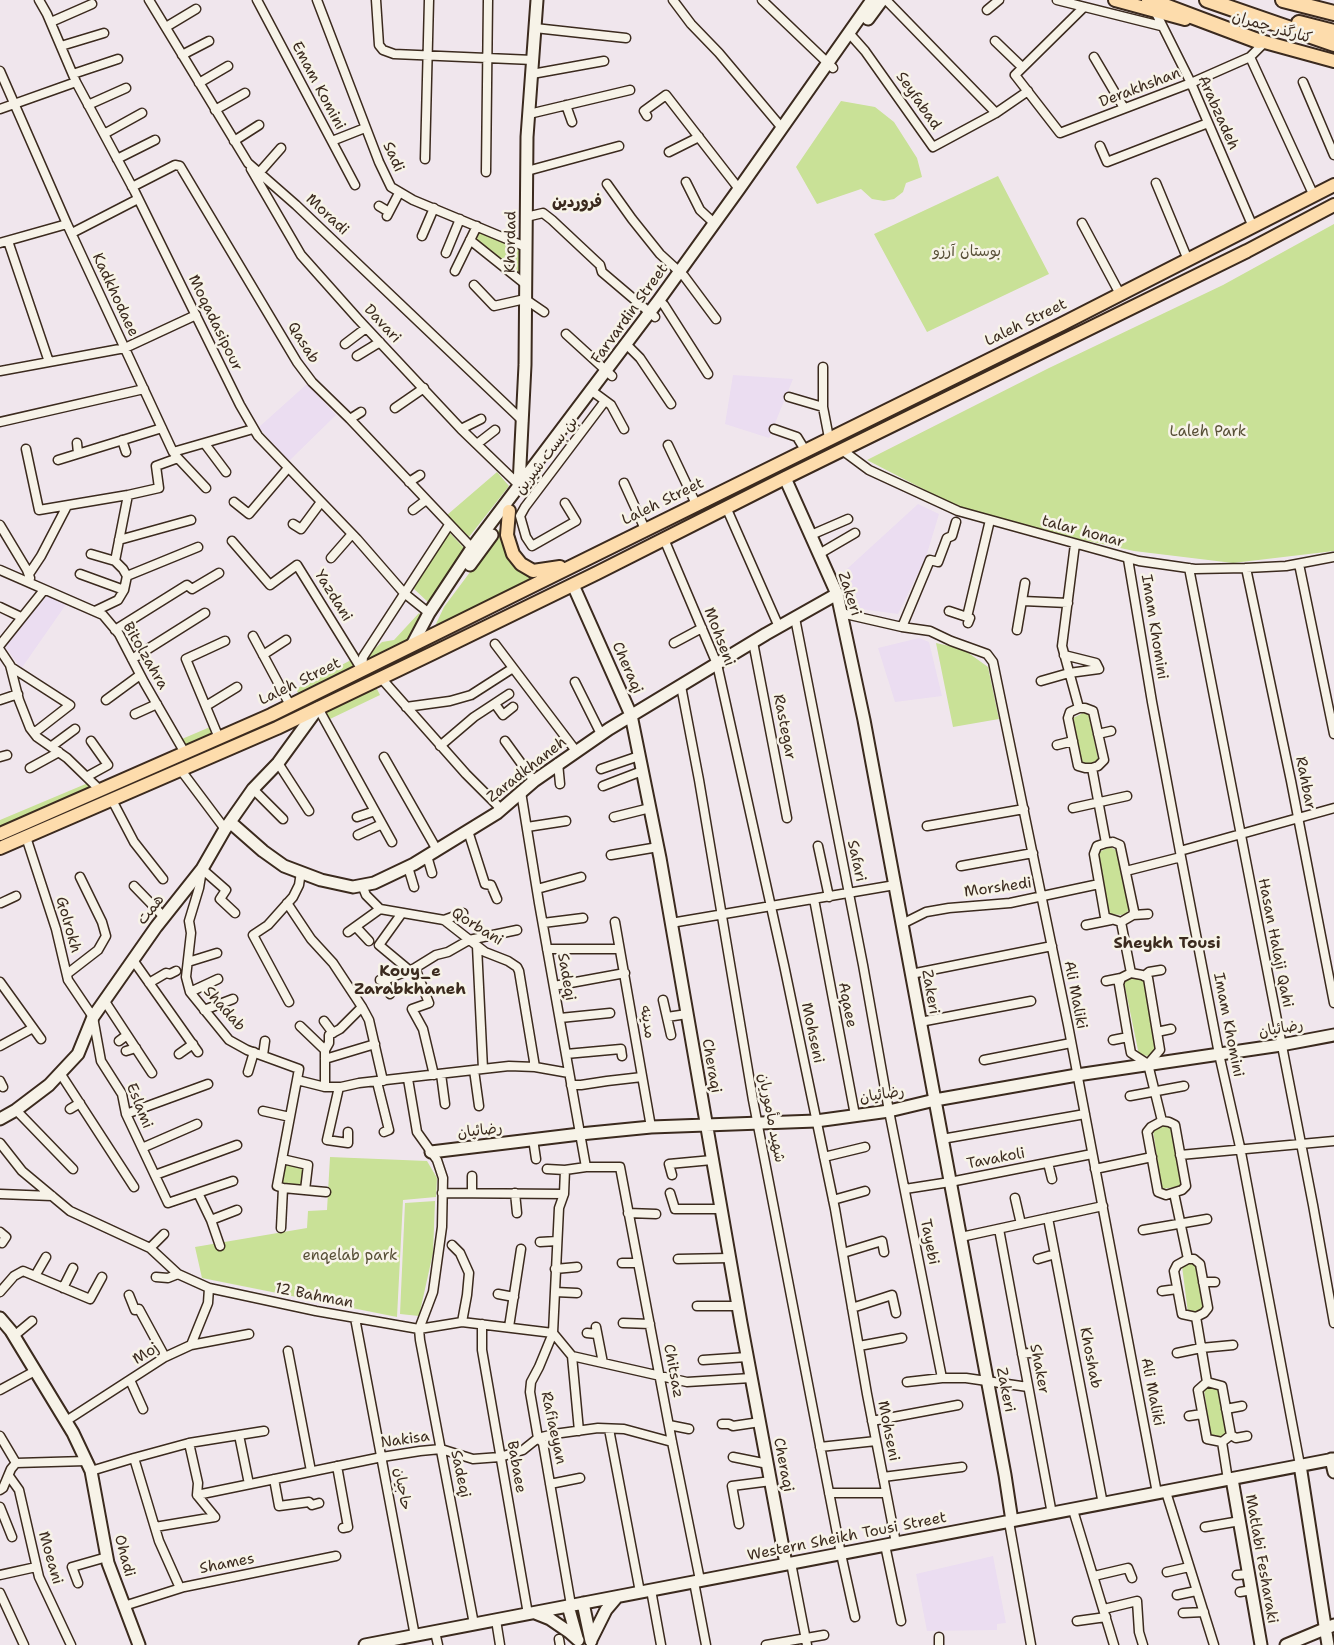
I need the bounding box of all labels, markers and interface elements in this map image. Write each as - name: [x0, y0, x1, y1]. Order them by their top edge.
- street label: کنارگذر چمران: [1230, 8, 1314, 48]
- street label: Emam Komini: [287, 39, 349, 133]
- street label: Derakhshan: [1097, 64, 1183, 112]
- street label: Seyfabad: [892, 69, 944, 133]
- street label: Arabzadeh: [1194, 73, 1242, 153]
- street label: Sadi: [378, 139, 408, 175]
- street label: Moradi: [302, 191, 352, 239]
- district label: فروردین: [552, 193, 602, 213]
- street label: Khordad: [501, 211, 521, 273]
- park label: بوستان آرزو: [933, 243, 1001, 261]
- street label: Kadkhodaee: [88, 250, 142, 340]
- street label: Farvardin Street: [588, 261, 672, 367]
- street label: Moqadasipour: [184, 272, 246, 374]
- street label: Laleh Street: [982, 295, 1070, 351]
- street label: Davari: [360, 301, 404, 347]
- street label: Qasab: [283, 319, 323, 367]
- street label: بن بست شیرین: [512, 413, 582, 499]
- park label: Laleh Park: [1170, 423, 1246, 441]
- street label: Laleh Street: [619, 474, 707, 530]
- street label: talar honar: [1040, 512, 1126, 552]
- street label: Yazdani: [310, 567, 356, 625]
- street label: Zakeri: [833, 570, 865, 618]
- street label: Imam Khomini: [1137, 573, 1171, 681]
- street label: Mohseni: [700, 605, 738, 669]
- street label: Bitolzahra: [118, 619, 172, 693]
- street label: Cheraqi: [608, 639, 646, 697]
- street label: Laleh Street: [256, 654, 344, 710]
- street label: Rastegar: [769, 693, 799, 761]
- street label: Zaradkhaneh: [484, 733, 570, 807]
- street label: Rahbar: [1291, 755, 1319, 811]
- street label: Safari: [843, 839, 869, 883]
- street label: Morshedi: [963, 874, 1033, 902]
- street label: Hasan Halaji Qahi: [1254, 877, 1296, 1009]
- street label: همت: [134, 891, 168, 929]
- street label: Golrokh: [51, 895, 85, 955]
- street label: Qorbani: [448, 904, 506, 950]
- district label: Sheykh Tousi: [1113, 934, 1221, 954]
- street label: Sadeqi: [553, 952, 579, 1002]
- street label: Ali Maliki: [1060, 959, 1090, 1031]
- district label: Kouy_e Zarabkhaneh: [354, 962, 466, 1000]
- street label: Zakeri: [917, 968, 943, 1016]
- street label: Imam Khomini: [1209, 971, 1247, 1079]
- street label: Aqaee: [834, 981, 860, 1029]
- street label: Shadab: [199, 983, 249, 1035]
- street label: Mohseni: [797, 1001, 827, 1065]
- street label: مدینه: [636, 1004, 658, 1040]
- street label: رضائیان: [1257, 1016, 1305, 1042]
- street label: Cheraqi: [697, 1037, 725, 1095]
- street label: شهید مأموریان: [754, 1072, 788, 1164]
- street label: Eslami: [122, 1081, 156, 1131]
- street label: رضائیان: [858, 1083, 906, 1107]
- street label: رضائیان: [456, 1119, 504, 1143]
- street label: Tavakoli: [965, 1145, 1027, 1173]
- street label: Tayebi: [916, 1218, 942, 1266]
- park label: enqelab park: [302, 1247, 398, 1265]
- street label: 12 Bahman: [273, 1280, 355, 1312]
- street label: Khoshab: [1075, 1326, 1105, 1390]
- street label: Moj: [130, 1339, 162, 1369]
- street label: Chitsaz: [659, 1343, 687, 1399]
- street label: Shaker: [1025, 1343, 1053, 1395]
- street label: Ali Maliki: [1137, 1356, 1167, 1428]
- street label: Zakeri: [992, 1366, 1018, 1414]
- street label: Rafiaeyan: [537, 1390, 569, 1466]
- street label: Mohseni: [873, 1399, 903, 1463]
- street label: Nakisa: [379, 1428, 431, 1452]
- street label: Cheraqi: [769, 1436, 797, 1494]
- street label: Babaee: [503, 1439, 529, 1495]
- street label: Sadeqi: [446, 1449, 474, 1499]
- street label: حاجیان: [389, 1466, 415, 1512]
- street label: Matlabi Fesharaki: [1241, 1493, 1281, 1625]
- street label: Western Sheikh Tousi Street: [746, 1509, 948, 1565]
- street label: Moeani: [34, 1529, 66, 1587]
- street label: Ohadi: [110, 1533, 138, 1579]
- street label: Shames: [198, 1550, 256, 1578]

